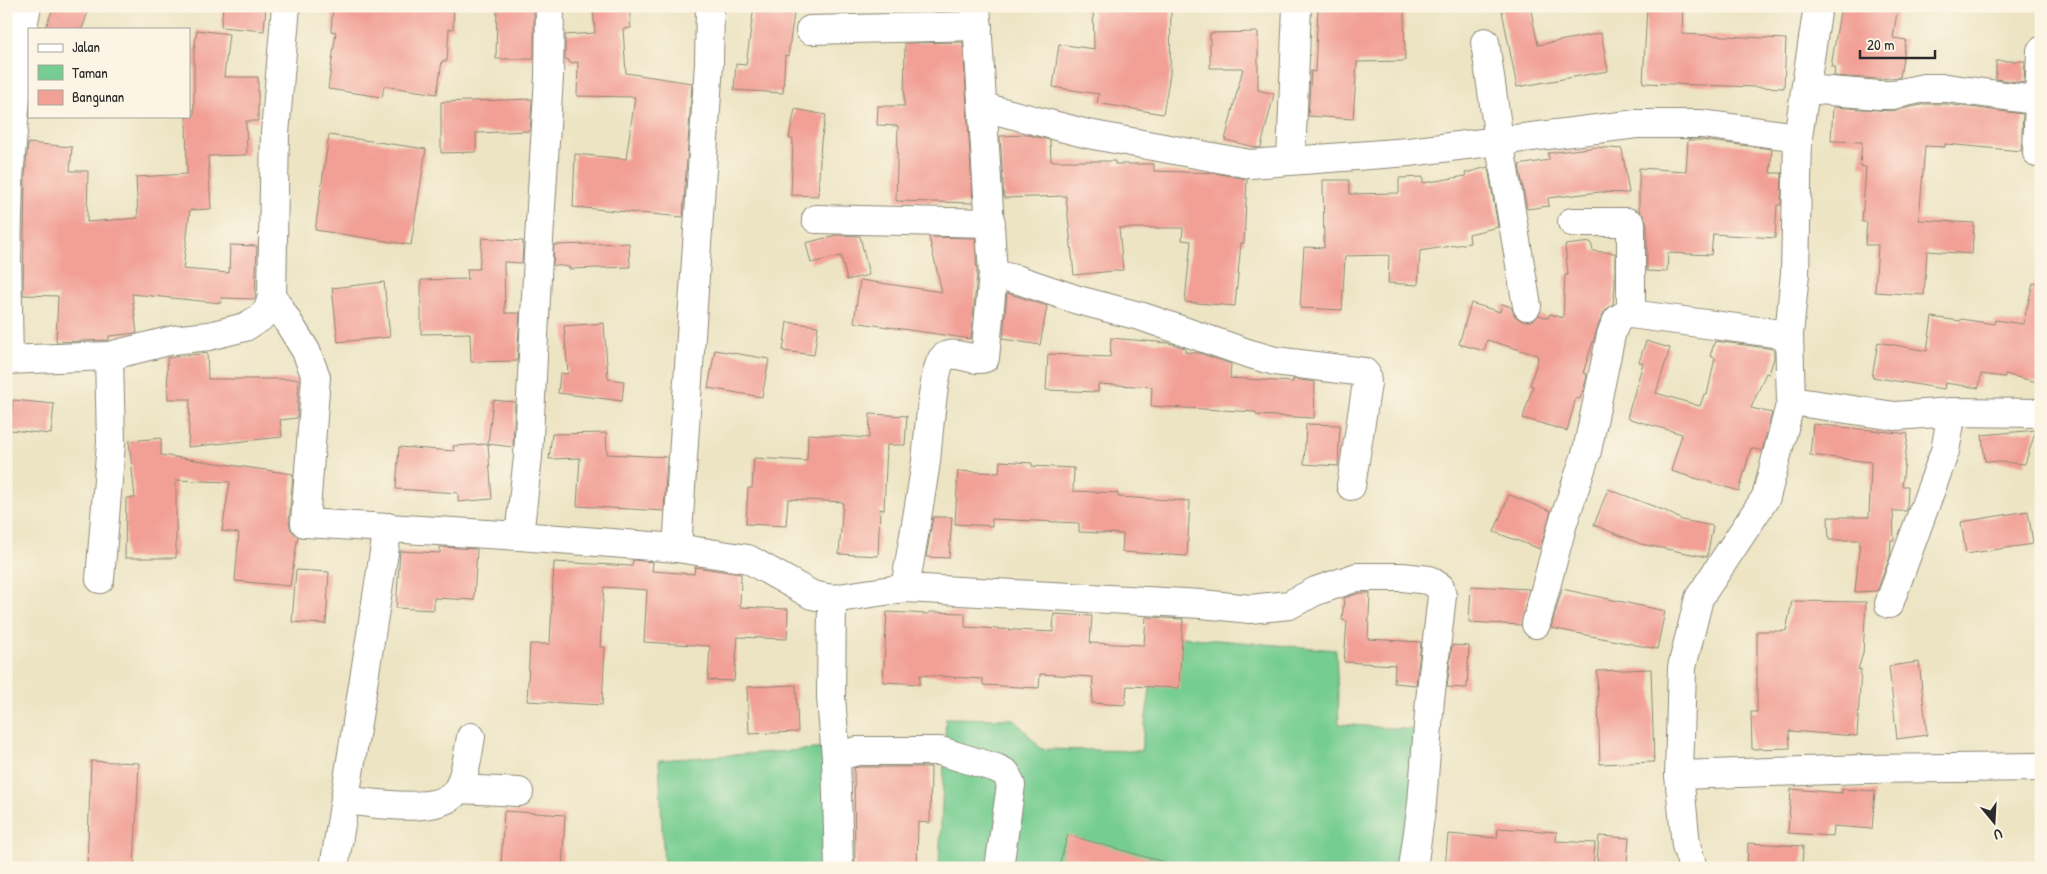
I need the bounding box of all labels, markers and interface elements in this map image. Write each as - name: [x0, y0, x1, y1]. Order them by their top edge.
- legend: [28, 28, 190, 118]
- scale bar: [1860, 28, 1934, 60]
- text: 20 m: [1867, 34, 1894, 55]
- text: Jalan: [72, 36, 100, 57]
- text: Taman: [72, 62, 108, 83]
- text: Bangunan: [72, 86, 125, 107]
- north arrow: [1970, 796, 2020, 846]
- text: U: [1991, 825, 2005, 845]

